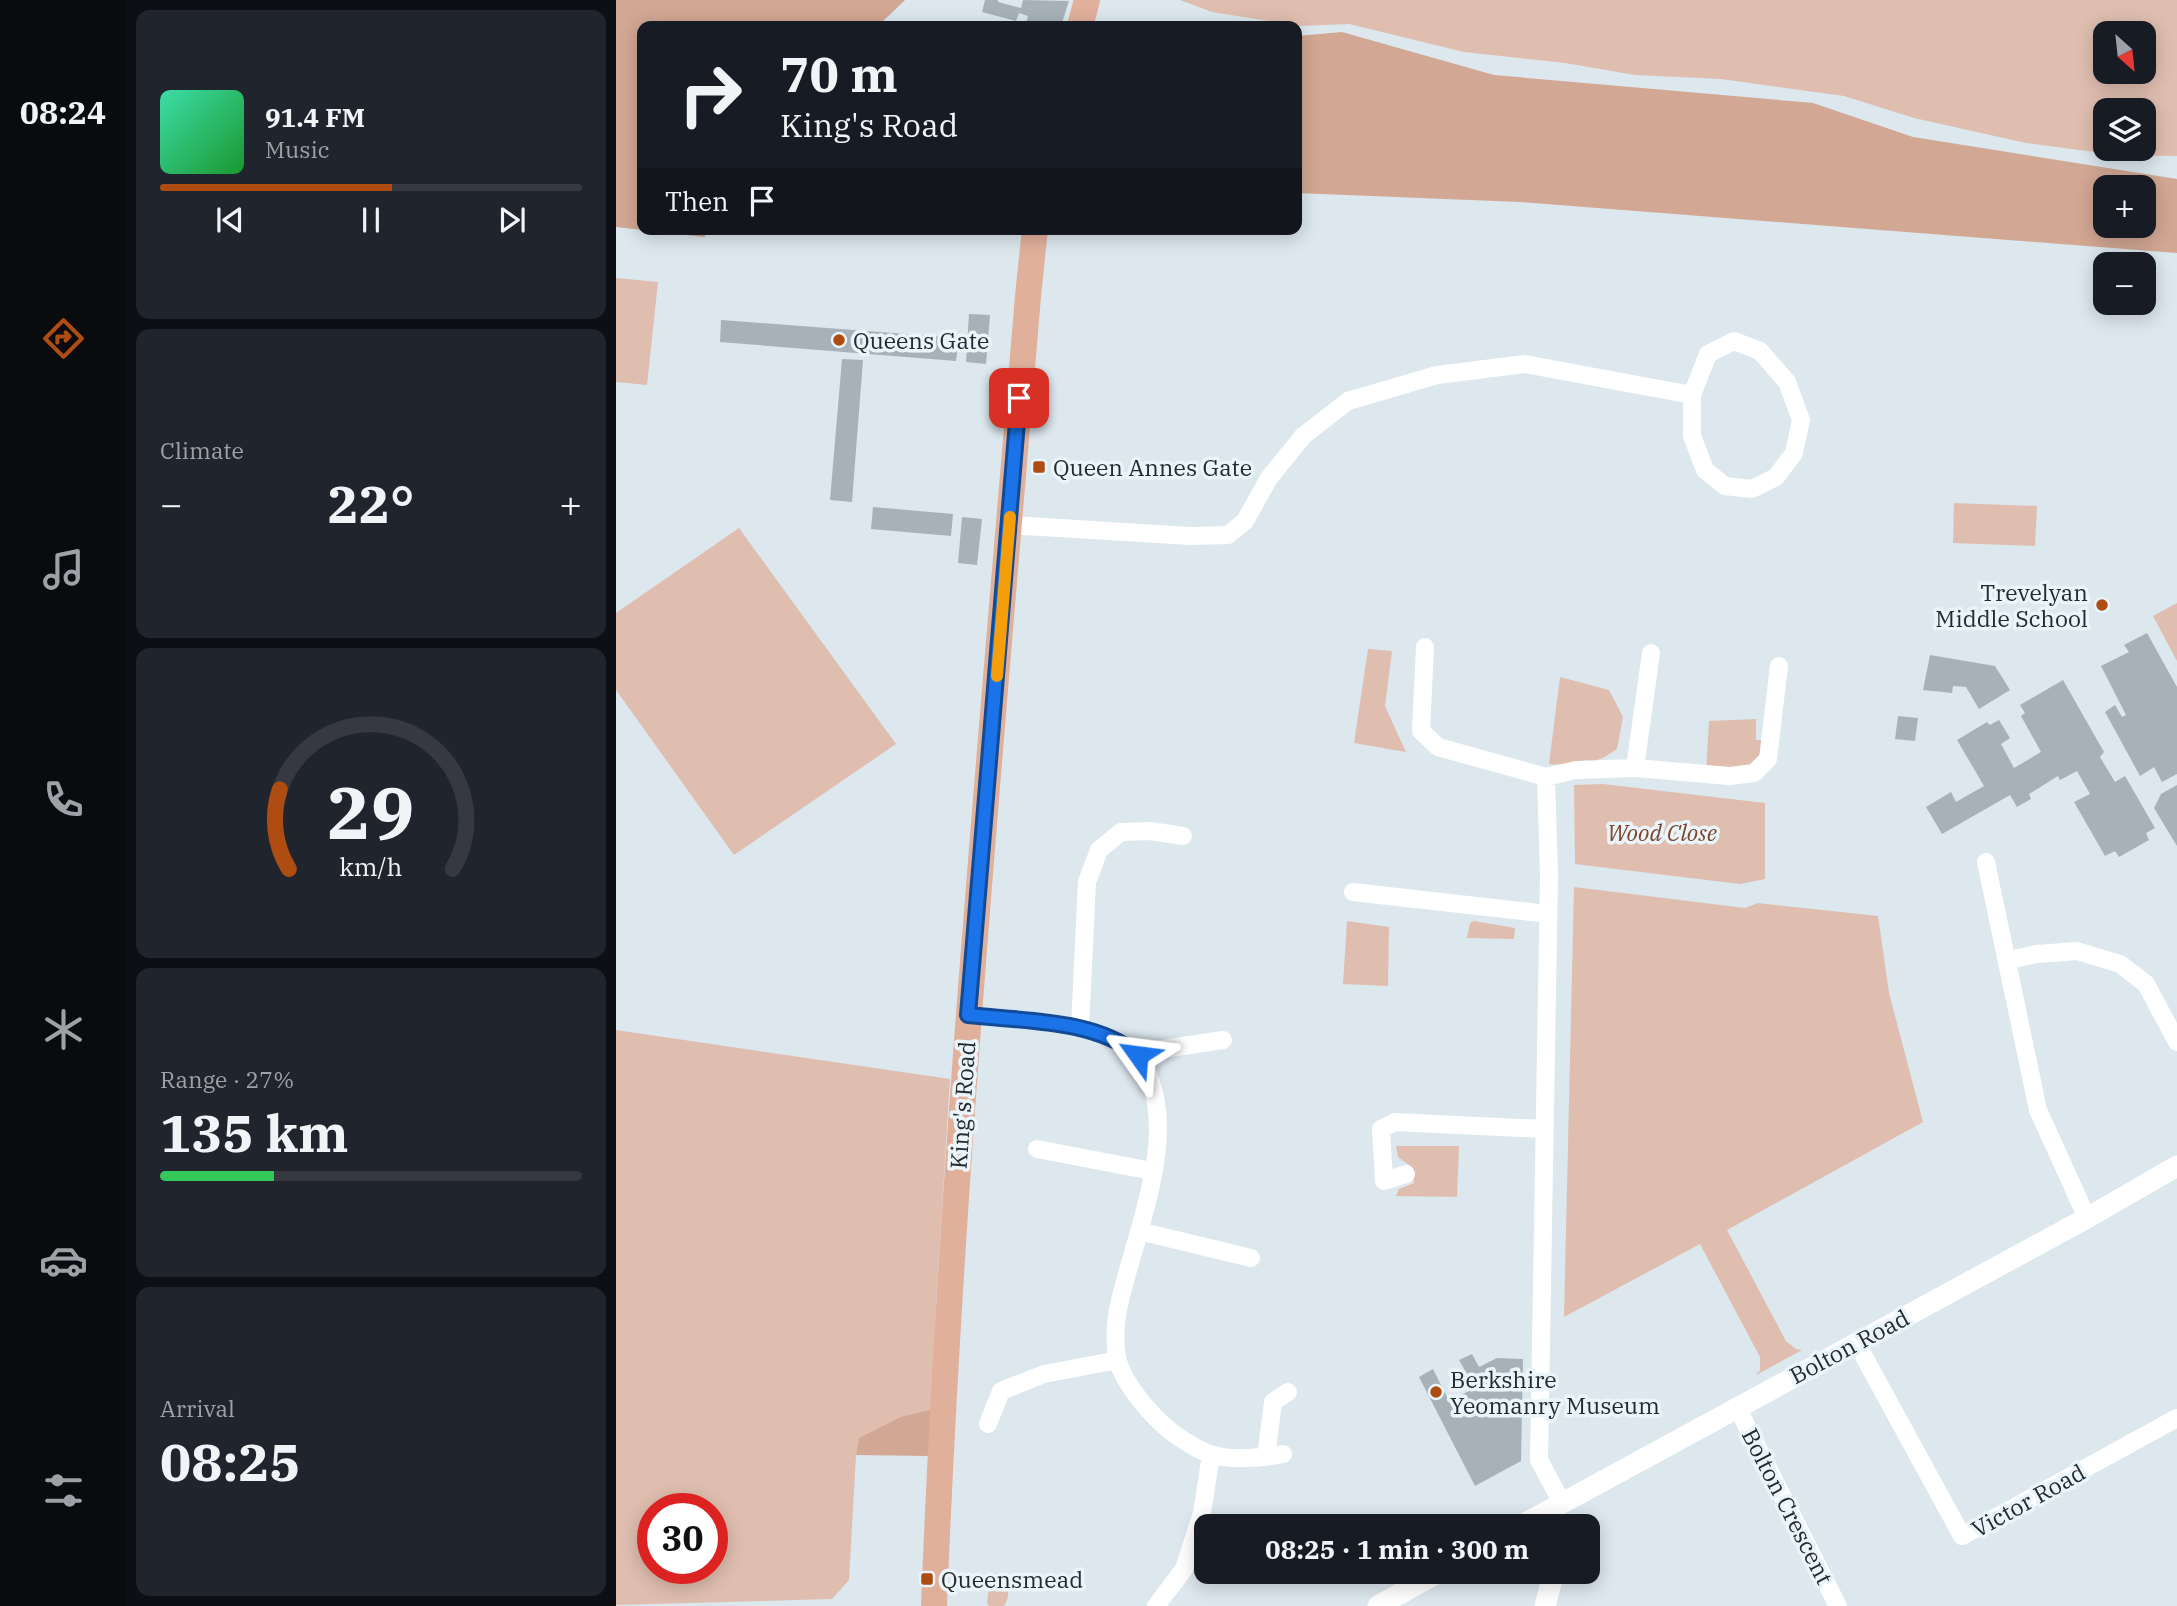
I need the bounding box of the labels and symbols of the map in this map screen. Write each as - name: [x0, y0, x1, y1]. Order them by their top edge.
- north arrow: [2093, 21, 2156, 84]
- place label: Queens Gate: [853, 325, 989, 355]
- marker: Queens Gate: [831, 332, 847, 348]
- pin: [989, 368, 1049, 428]
- place label: Queen Annes Gate: [1053, 452, 1252, 482]
- marker: Queen Annes Gate: [1031, 459, 1047, 475]
- place label: Trevelyan Middle School: [1935, 577, 2088, 633]
- marker: Trevelyan Middle School: [2094, 597, 2110, 613]
- park label: Wood Close: [1607, 817, 1717, 847]
- position arrow: [1101, 1018, 1175, 1092]
- street label: King's Road: [943, 1040, 981, 1170]
- street label: Bolton Road: [1784, 1302, 1914, 1390]
- place label: Berkshire Yeomanry Museum: [1450, 1364, 1660, 1420]
- marker: Berkshire Yeomanry Museum: [1428, 1384, 1444, 1400]
- street label: Bolton Crescent: [1736, 1423, 1840, 1589]
- street label: Victor Road: [1966, 1456, 2090, 1544]
- speed limit sign: 30: [637, 1493, 728, 1584]
- place label: Queensmead: [941, 1564, 1083, 1594]
- marker: Queensmead: [919, 1571, 935, 1587]

